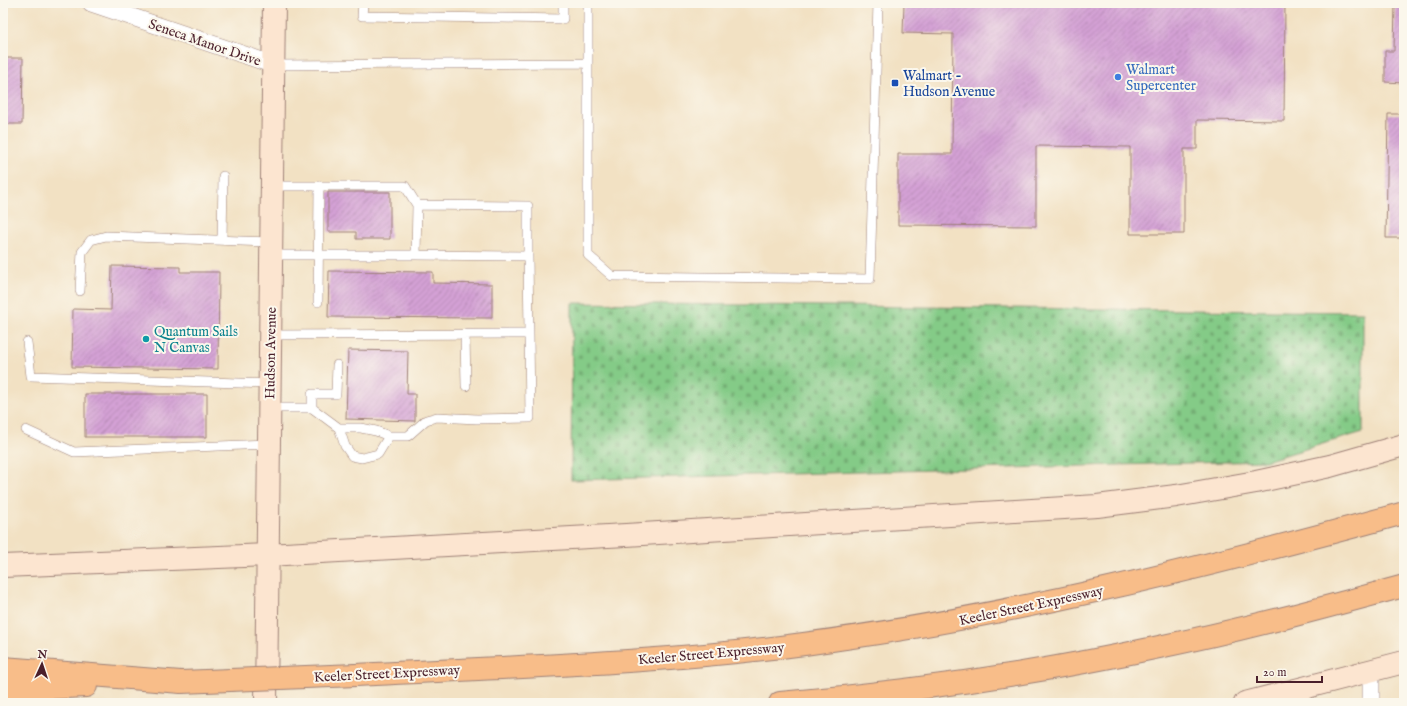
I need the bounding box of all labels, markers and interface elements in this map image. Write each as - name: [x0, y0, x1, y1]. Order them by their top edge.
- street label: Seneca Manor Drive: [146, 15, 264, 71]
- place label: Walmart Supercenter: [1126, 61, 1196, 95]
- place label: Walmart - Hudson Avenue: [903, 67, 996, 101]
- marker: Walmart Supercenter: [1113, 72, 1123, 82]
- marker: Walmart - Hudson Avenue: [890, 78, 900, 88]
- street label: Hudson Avenue: [261, 306, 281, 399]
- place label: Quantum Sails N Canvas: [154, 323, 238, 357]
- marker: Quantum Sails N Canvas: [141, 334, 151, 344]
- street label: Keeler Street Expressway: [958, 582, 1105, 630]
- street label: Keeler Street Expressway: [637, 639, 785, 669]
- north arrow: [22, 644, 62, 684]
- text: N: [36, 648, 48, 662]
- scale bar: [1257, 658, 1322, 684]
- street label: Keeler Street Expressway: [313, 661, 461, 687]
- text: 20 m: [1263, 665, 1286, 680]

